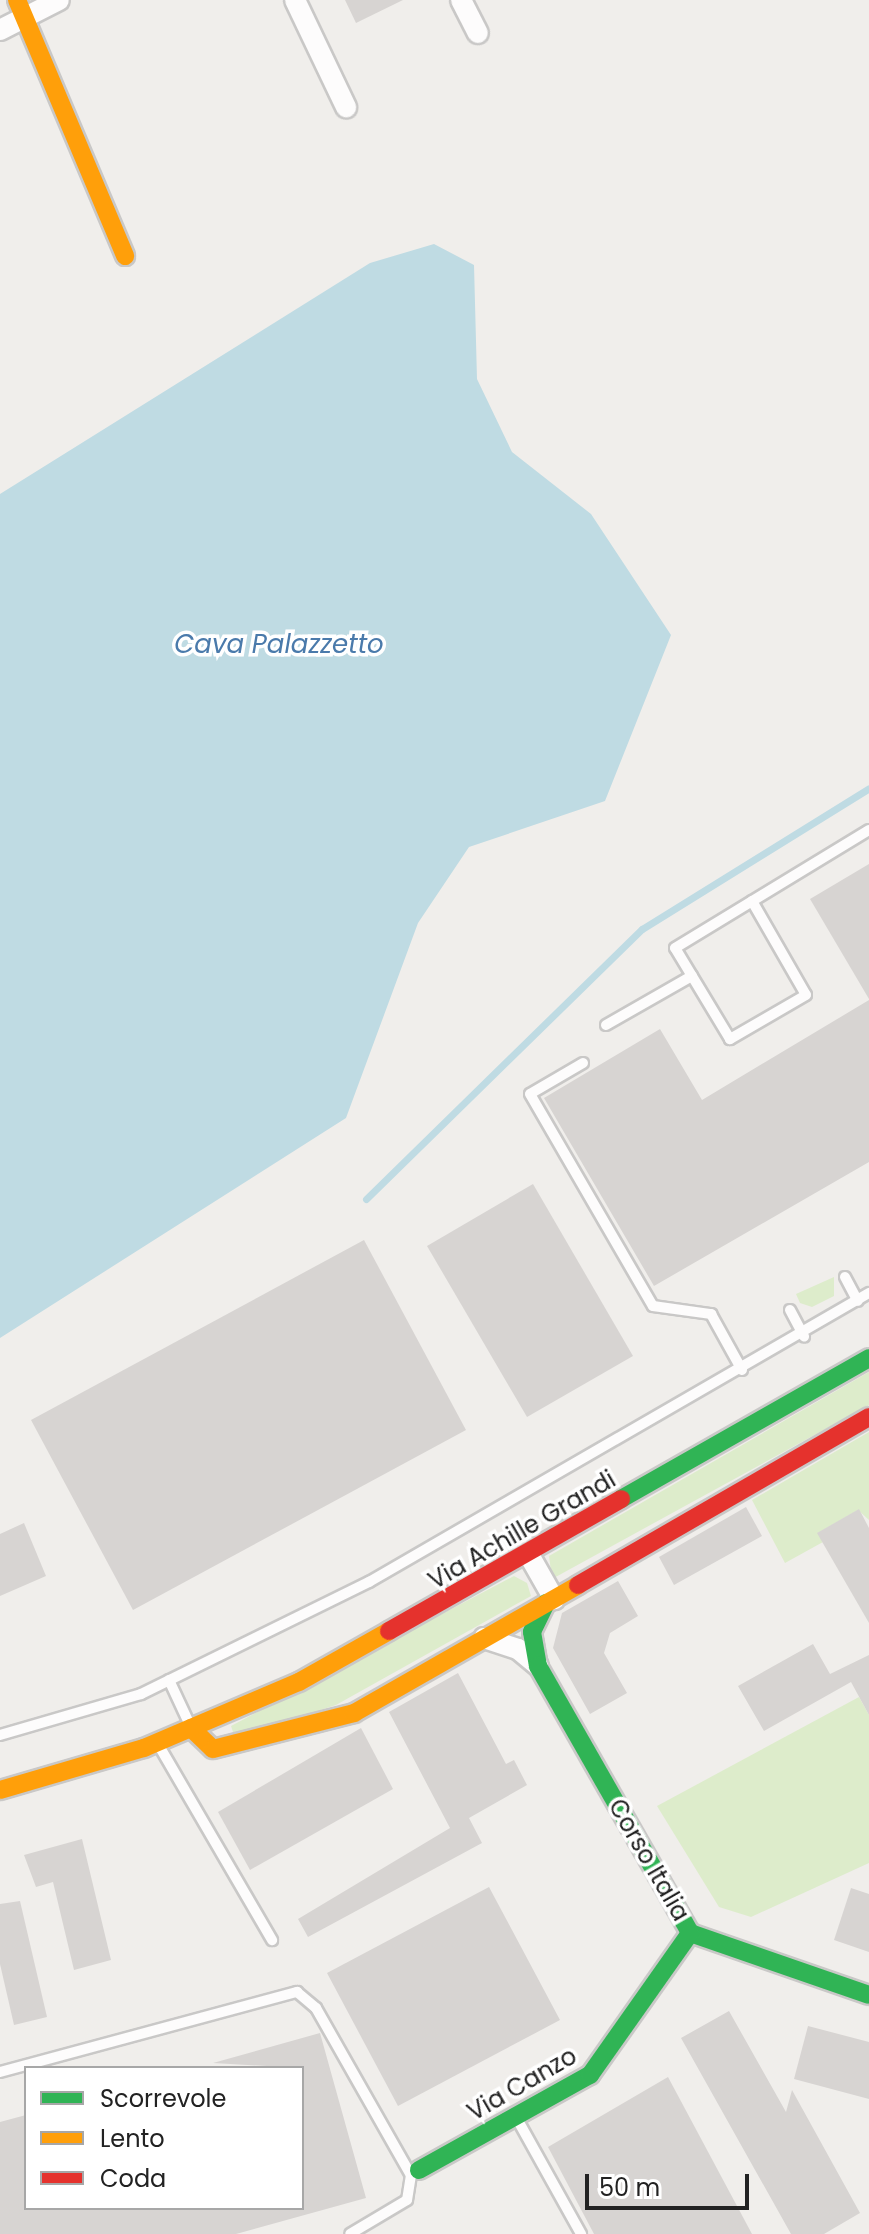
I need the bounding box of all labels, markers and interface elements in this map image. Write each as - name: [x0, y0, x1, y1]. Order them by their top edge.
- water label: Cava Palazzetto: [174, 629, 384, 661]
- street label: Via Achille Grandi: [423, 1465, 621, 1595]
- street label: Corso Italia: [603, 1794, 695, 1926]
- street label: Via Canzo: [462, 2041, 582, 2127]
- legend: [24, 2066, 304, 2210]
- text: Scorrevole: [100, 2082, 226, 2115]
- text: Lento: [100, 2122, 165, 2155]
- scale bar: [589, 2158, 753, 2208]
- text: Coda: [100, 2162, 166, 2195]
- text: 50 m: [599, 2171, 660, 2204]

